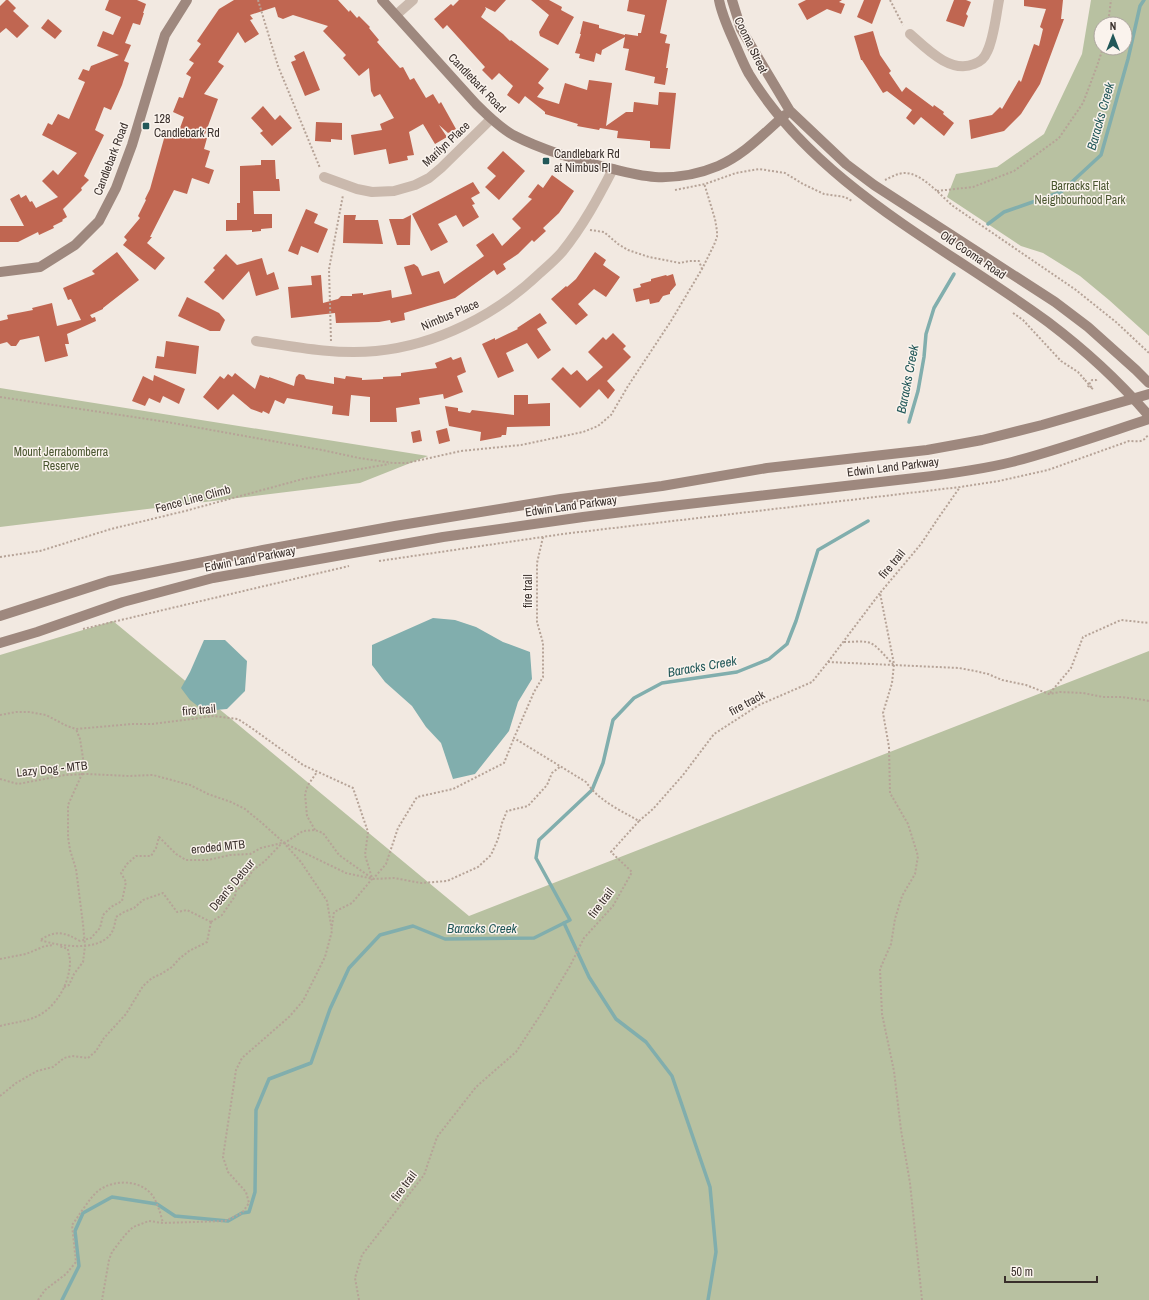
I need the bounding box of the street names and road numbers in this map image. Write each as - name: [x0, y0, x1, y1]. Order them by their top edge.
- street label: Cooma Street: [731, 14, 772, 76]
- street label: Candlebark Road: [445, 50, 509, 116]
- street label: Marilyn Place: [419, 118, 473, 170]
- street label: Candlebark Road: [90, 120, 132, 198]
- street label: Old Cooma Road: [937, 227, 1009, 283]
- street label: Nimbus Place: [419, 296, 481, 334]
- street label: Edwin Land Parkway: [846, 453, 940, 481]
- street label: Fence Line Climb: [154, 481, 232, 517]
- street label: Edwin Land Parkway: [524, 492, 618, 520]
- street label: Edwin Land Parkway: [203, 542, 297, 576]
- street label: fire trail: [875, 546, 909, 582]
- street label: fire trail: [520, 574, 536, 608]
- street label: fire track: [726, 687, 768, 719]
- street label: fire trail: [182, 701, 216, 719]
- street label: Lazy Dog - MTB: [16, 757, 89, 781]
- street label: eroded MTB: [190, 836, 246, 858]
- street label: Dean's Detour: [206, 855, 259, 914]
- street label: fire trail: [585, 885, 617, 921]
- street label: fire trail: [388, 1168, 420, 1204]

